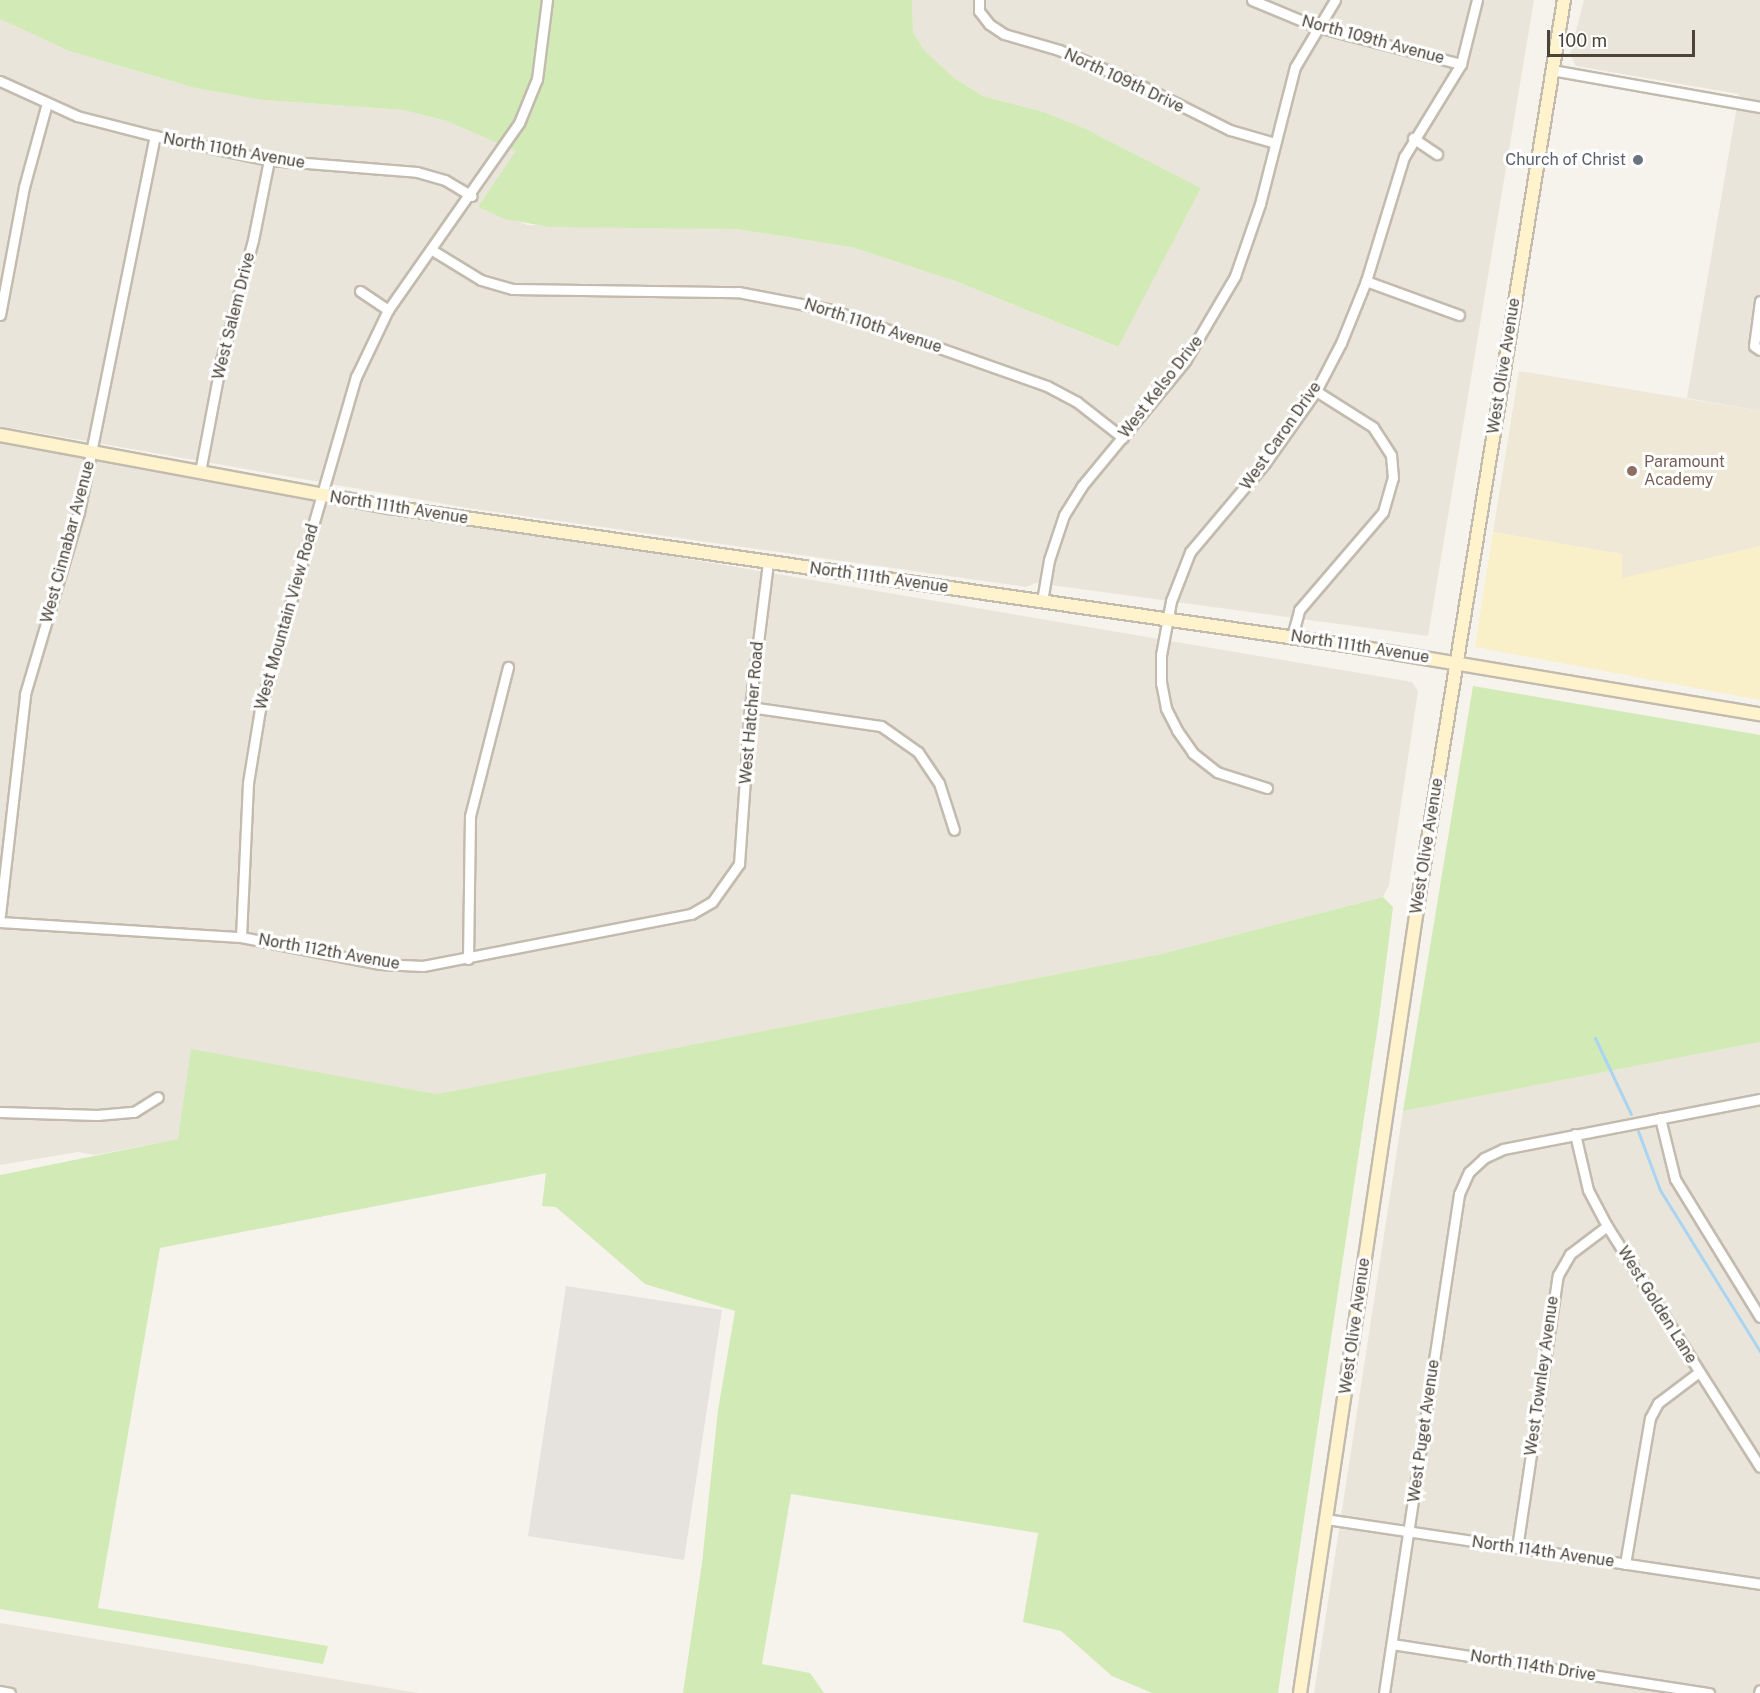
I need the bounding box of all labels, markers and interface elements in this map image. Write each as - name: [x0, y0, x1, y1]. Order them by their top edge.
- street label: North 109th Avenue: [1300, 12, 1446, 68]
- scale bar: [1550, 18, 1698, 56]
- text: 100 m: [1558, 30, 1607, 51]
- street label: North 109th Drive: [1061, 45, 1187, 117]
- street label: North 110th Avenue: [162, 129, 306, 173]
- place label: Church of Christ: [1505, 150, 1626, 170]
- marker: Church of Christ: [1631, 153, 1645, 167]
- street label: West Salem Drive: [209, 250, 259, 382]
- street label: North 110th Avenue: [802, 295, 944, 357]
- street label: West Olive Avenue: [1484, 296, 1524, 436]
- street label: West Kelso Drive: [1115, 332, 1207, 442]
- street label: West Caron Drive: [1236, 378, 1326, 494]
- place label: Paramount Academy: [1644, 452, 1725, 490]
- street label: West Cinnabar Avenue: [37, 459, 99, 625]
- marker: Paramount Academy: [1625, 464, 1639, 478]
- street label: North 111th Avenue: [328, 488, 470, 528]
- street label: West Mountain View Road: [251, 522, 323, 712]
- street label: North 111th Avenue: [808, 559, 950, 597]
- street label: North 111th Avenue: [1289, 627, 1431, 667]
- street label: West Hatcher Road: [736, 641, 768, 785]
- street label: West Olive Avenue: [1407, 776, 1447, 916]
- street label: North 112th Avenue: [257, 930, 401, 974]
- street label: West Golden Lane: [1613, 1243, 1701, 1367]
- street label: West Olive Avenue: [1336, 1256, 1374, 1396]
- street label: West Townley Avenue: [1521, 1295, 1563, 1457]
- street label: West Puget Avenue: [1404, 1358, 1444, 1504]
- street label: North 114th Avenue: [1470, 1532, 1616, 1572]
- street label: North 114th Drive: [1469, 1647, 1597, 1685]

